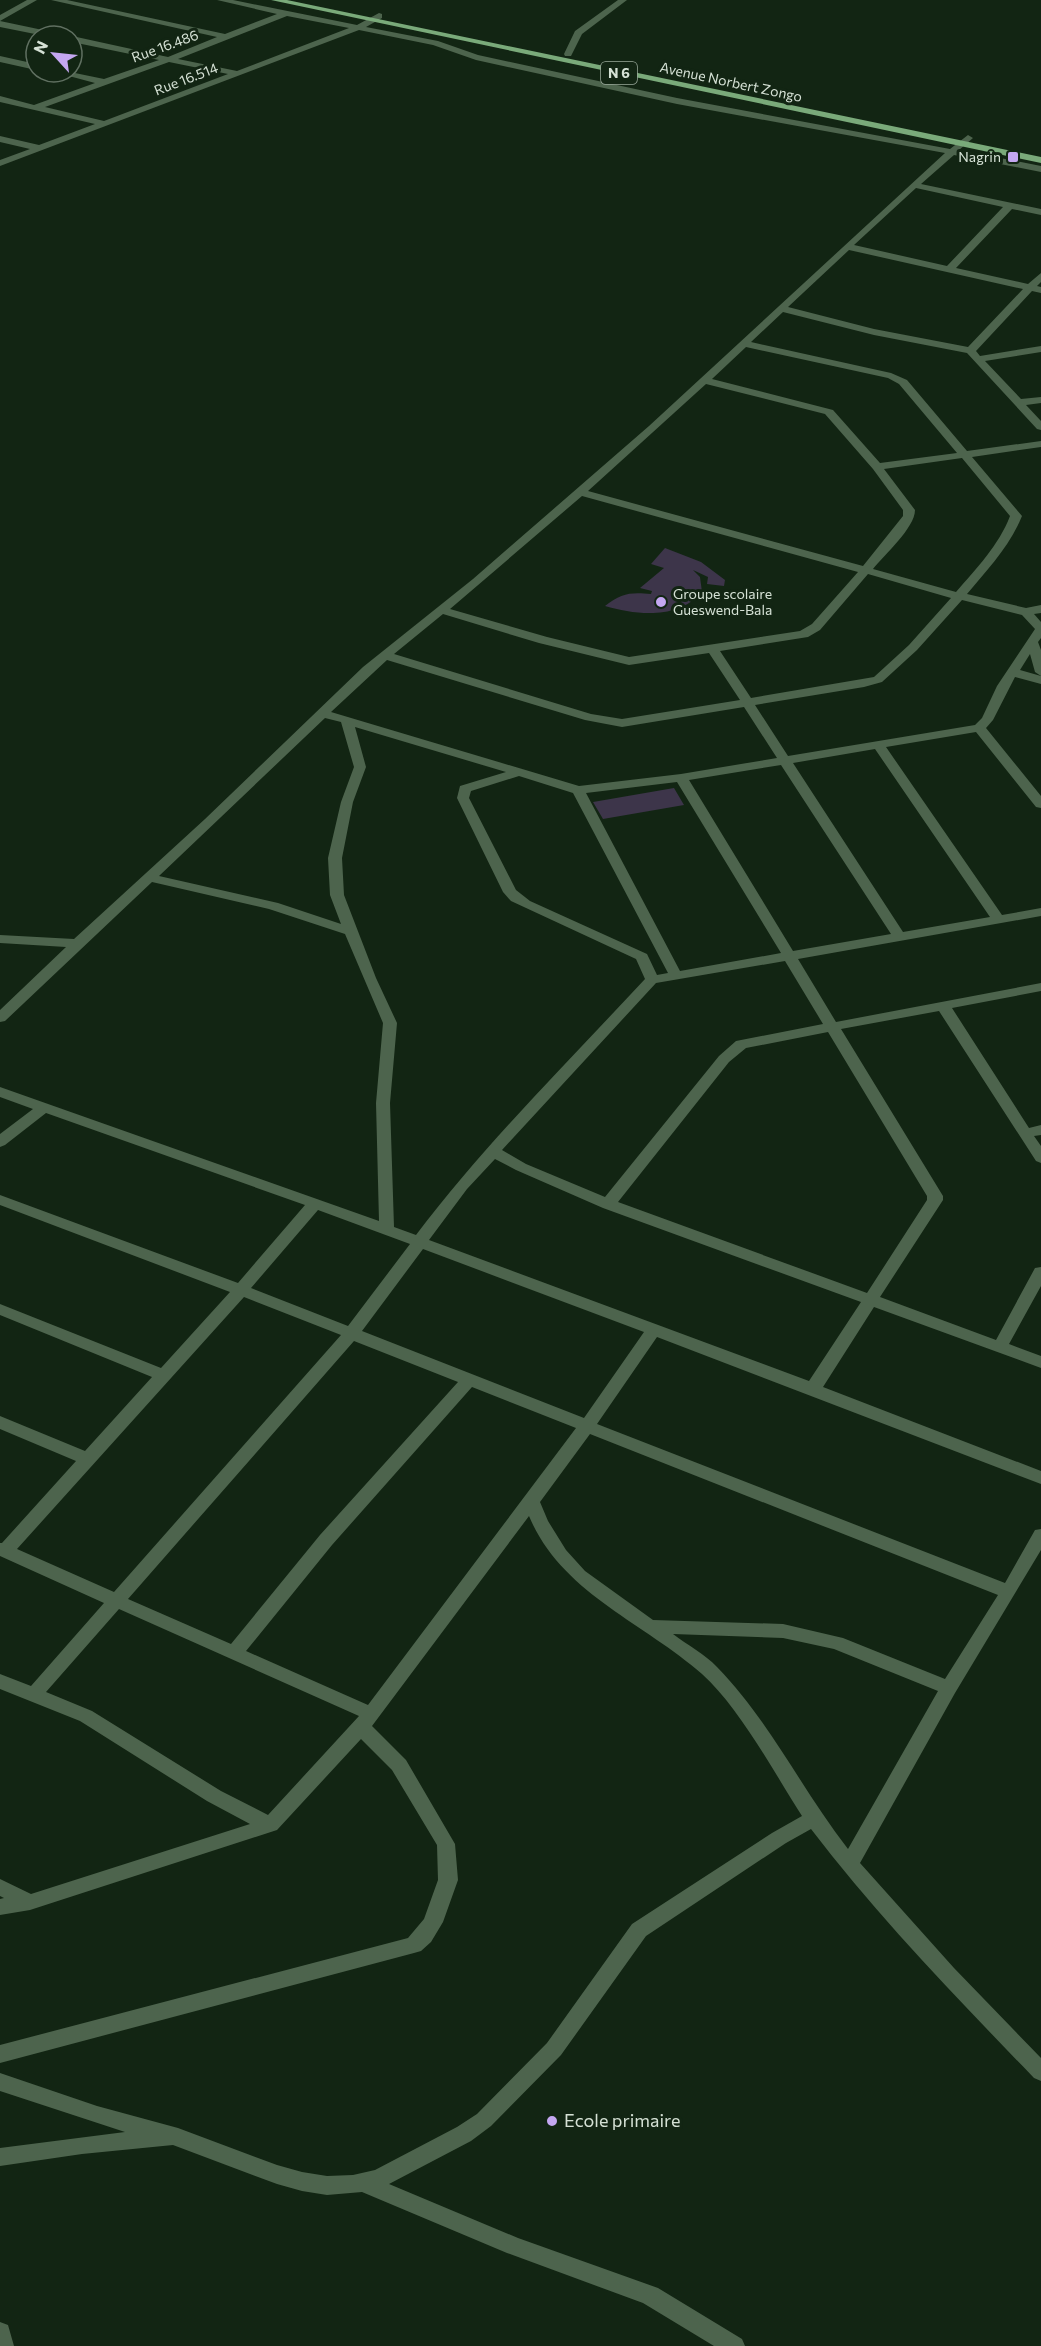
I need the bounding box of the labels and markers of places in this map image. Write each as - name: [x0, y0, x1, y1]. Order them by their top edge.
- place label: Nagrin: [958, 148, 1001, 165]
- marker: Nagrin: [1006, 150, 1020, 164]
- place label: Groupe scolaire Gueswend-Bala: [673, 585, 772, 618]
- marker: Groupe scolaire Gueswend-Bala: [654, 595, 668, 609]
- place label: Ecole primaire: [564, 2109, 680, 2131]
- marker: Ecole primaire: [545, 2114, 559, 2128]

